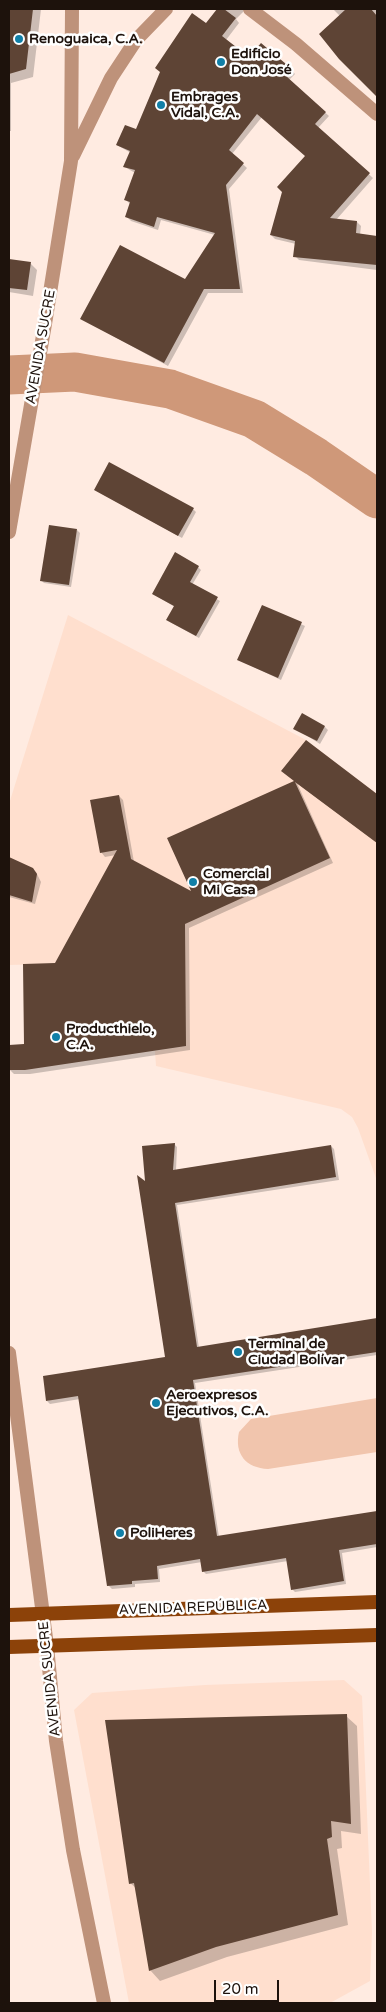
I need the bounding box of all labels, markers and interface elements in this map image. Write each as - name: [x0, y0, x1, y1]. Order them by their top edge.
- place label: Renoguaica, C.A.: [29, 31, 143, 47]
- marker: Renoguaica, C.A.: [13, 33, 25, 45]
- place label: Edificio Don José: [231, 46, 292, 78]
- marker: Edificio Don José: [215, 56, 227, 68]
- place label: Embrages Vidal, C.A.: [171, 89, 239, 121]
- marker: Embrages Vidal, C.A.: [155, 99, 167, 111]
- street label: AVENIDA SUCRE: [23, 288, 59, 406]
- place label: Comercial Mi Casa: [203, 866, 269, 899]
- marker: Comercial Mi Casa: [187, 876, 199, 888]
- place label: Producthielo, C.A.: [66, 1021, 155, 1054]
- marker: Producthielo, C.A.: [50, 1031, 62, 1043]
- place label: Terminal de Ciudad Bolívar: [248, 1336, 345, 1368]
- marker: Terminal de Ciudad Bolívar: [232, 1346, 244, 1358]
- place label: Aeroexpresos Ejecutivos, C.A.: [166, 1387, 269, 1420]
- marker: Aeroexpresos Ejecutivos, C.A.: [150, 1397, 162, 1409]
- place label: PoliHeres: [130, 1525, 193, 1541]
- marker: PoliHeres: [114, 1527, 126, 1539]
- street label: AVENIDA REPÚBLICA: [118, 1597, 268, 1619]
- street label: AVENIDA SUCRE: [36, 1620, 64, 1738]
- scale bar: [216, 1970, 281, 2002]
- text: 20 m: [222, 1980, 259, 1998]

